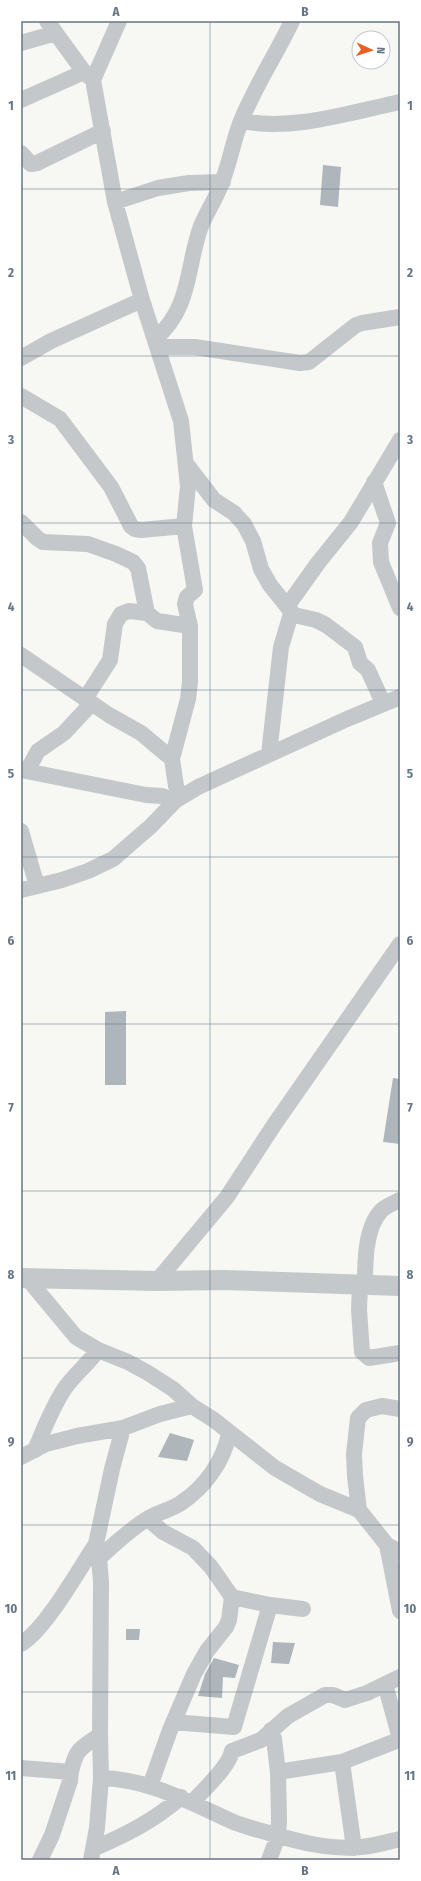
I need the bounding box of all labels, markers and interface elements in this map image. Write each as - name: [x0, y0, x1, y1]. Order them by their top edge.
- text: A: [111, 4, 120, 19]
- text: B: [301, 4, 309, 19]
- north arrow: [351, 30, 391, 70]
- text: N: [374, 47, 387, 54]
- text: 1: [8, 98, 14, 113]
- text: 1: [407, 98, 413, 113]
- text: 2: [7, 265, 14, 280]
- text: 2: [406, 265, 413, 280]
- text: 3: [7, 432, 14, 447]
- text: 3: [406, 432, 413, 447]
- text: 4: [8, 599, 15, 614]
- text: 4: [407, 599, 414, 614]
- text: 5: [8, 766, 14, 781]
- text: 5: [407, 766, 413, 781]
- text: 6: [8, 933, 15, 948]
- text: 6: [407, 933, 414, 948]
- text: 7: [8, 1100, 14, 1115]
- text: 7: [407, 1100, 413, 1115]
- text: 8: [8, 1267, 15, 1282]
- text: 8: [407, 1267, 414, 1282]
- text: 9: [8, 1434, 15, 1449]
- text: 9: [407, 1434, 414, 1449]
- text: 10: [5, 1601, 17, 1616]
- text: 10: [404, 1601, 416, 1616]
- text: 11: [6, 1768, 16, 1783]
- text: 11: [405, 1768, 415, 1783]
- text: A: [111, 1863, 120, 1878]
- text: B: [301, 1863, 309, 1878]

